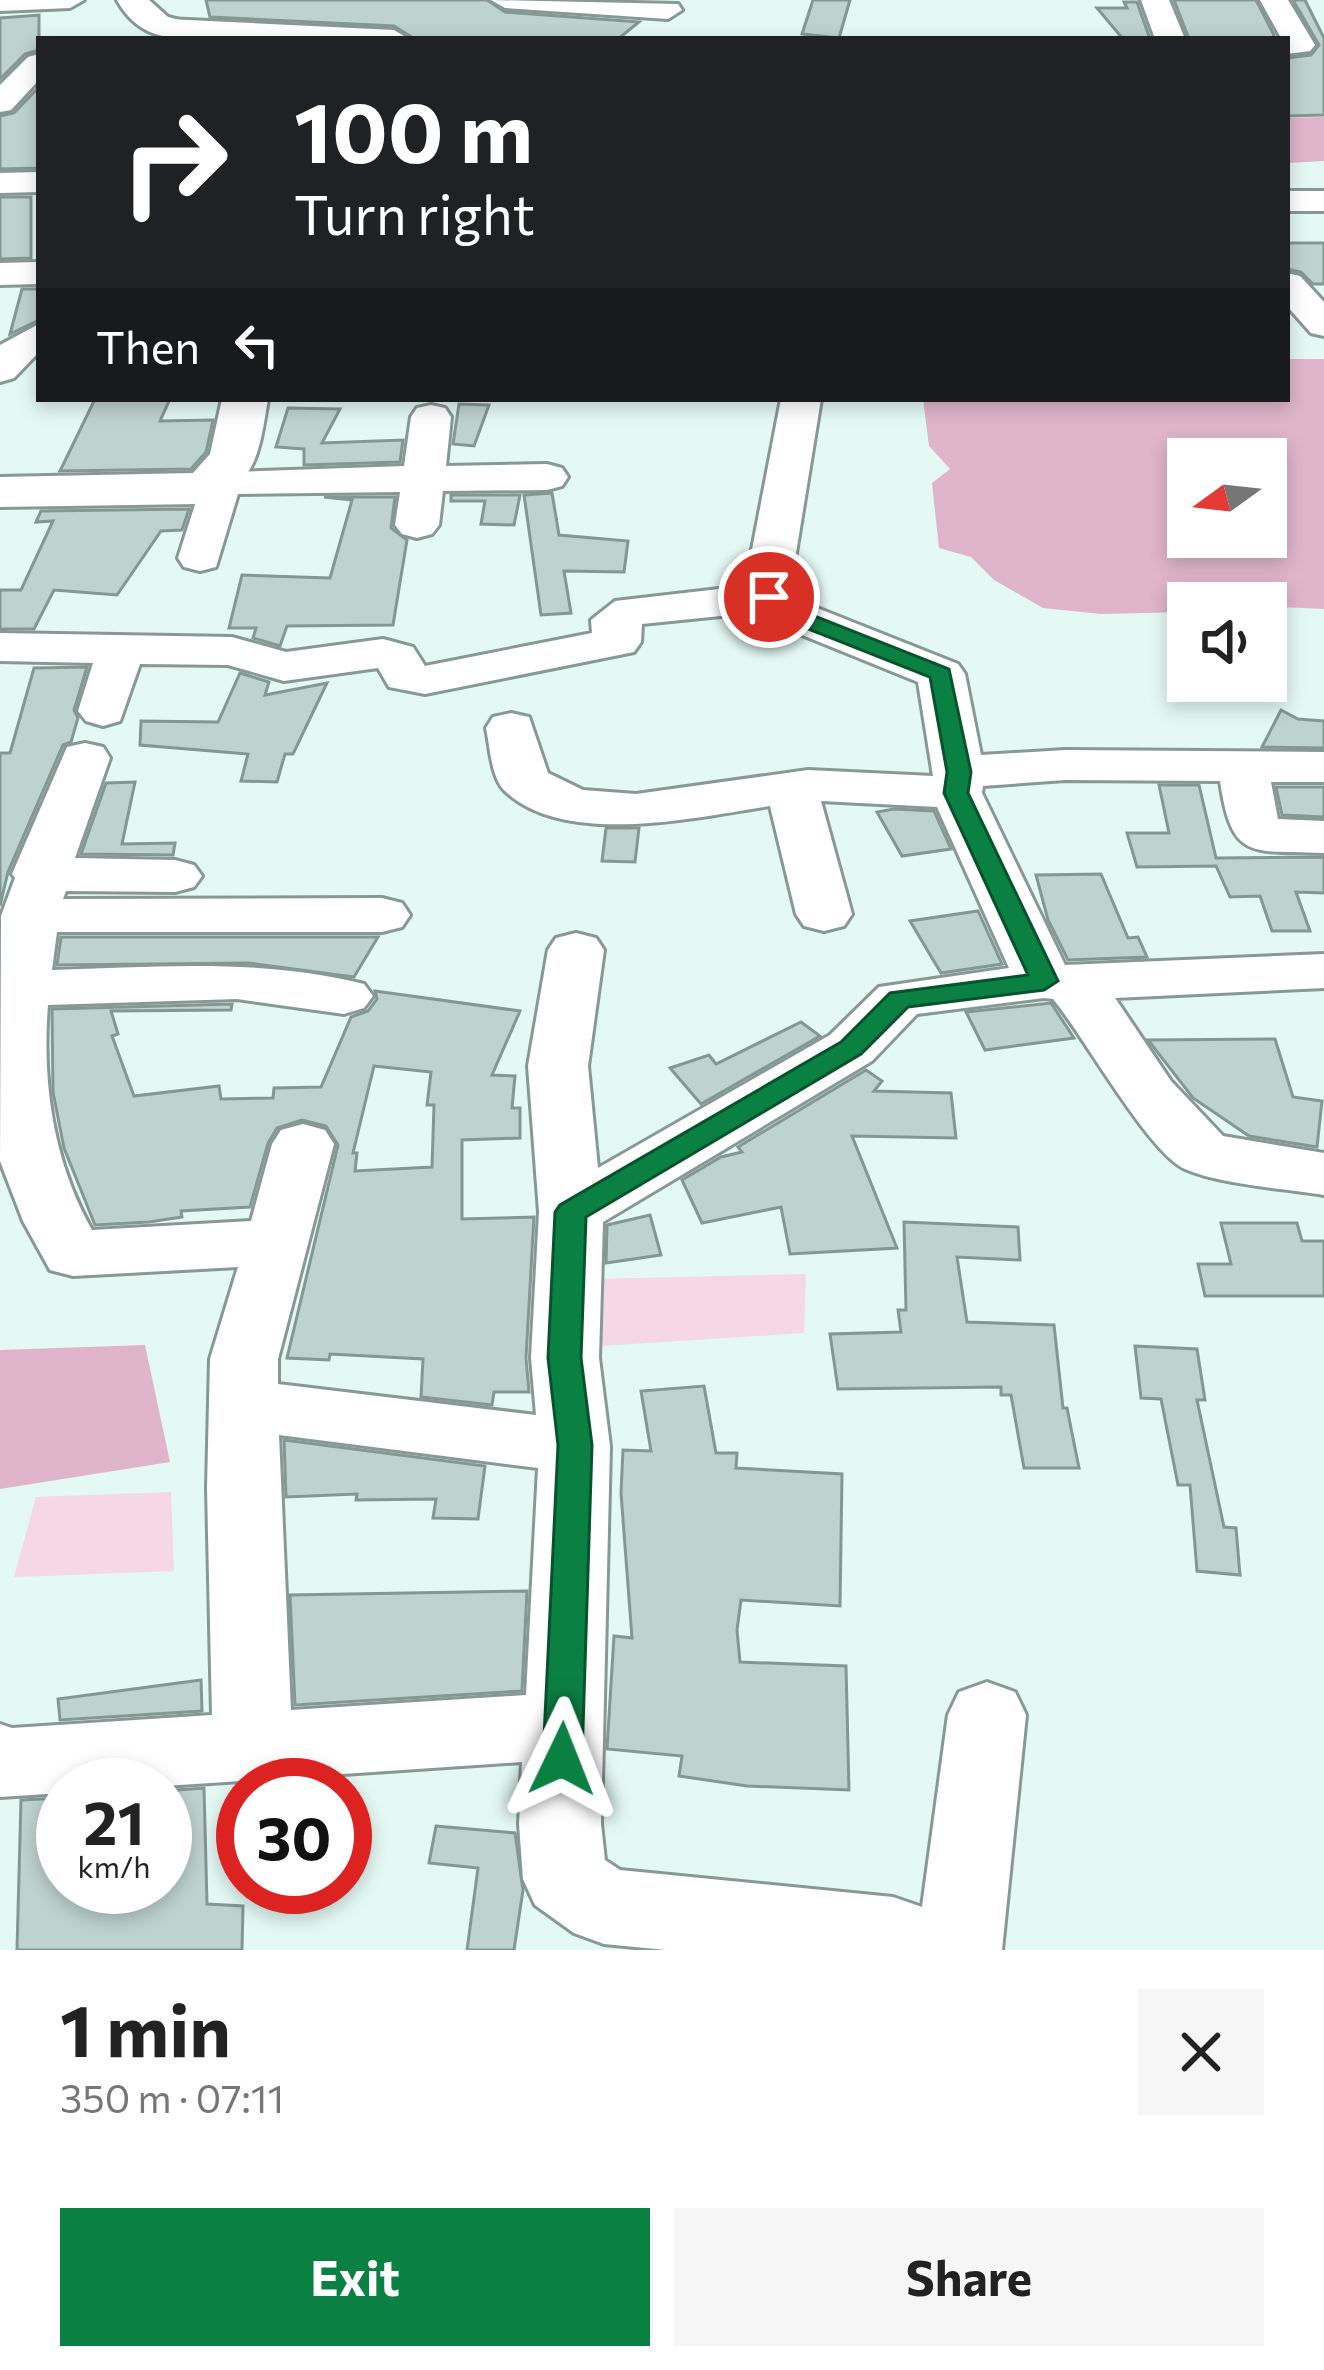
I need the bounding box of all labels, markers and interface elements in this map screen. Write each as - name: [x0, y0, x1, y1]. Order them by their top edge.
- text: 100 m: [294, 78, 533, 180]
- icon: right: [96, 84, 252, 240]
- text: Turn right: [294, 180, 535, 246]
- icon: left: [224, 312, 290, 378]
- text: Then: [96, 318, 200, 373]
- north arrow: [1167, 438, 1287, 558]
- map controls: [1167, 438, 1287, 702]
- pin: [718, 546, 820, 648]
- icon: arrive: [736, 564, 802, 630]
- button: sound: [1167, 582, 1287, 702]
- position arrow: [499, 1696, 625, 1822]
- speed limit sign: 30: [216, 1758, 372, 1914]
- text: 21: [83, 1784, 145, 1857]
- text: km/h: [78, 1847, 150, 1884]
- text: 1 min: [60, 1984, 231, 2072]
- button: close: [1138, 1989, 1264, 2115]
- text: 350 m · 07:11: [60, 2073, 284, 2121]
- button: Exit: [60, 2208, 650, 2346]
- button: Share: [674, 2208, 1264, 2346]

